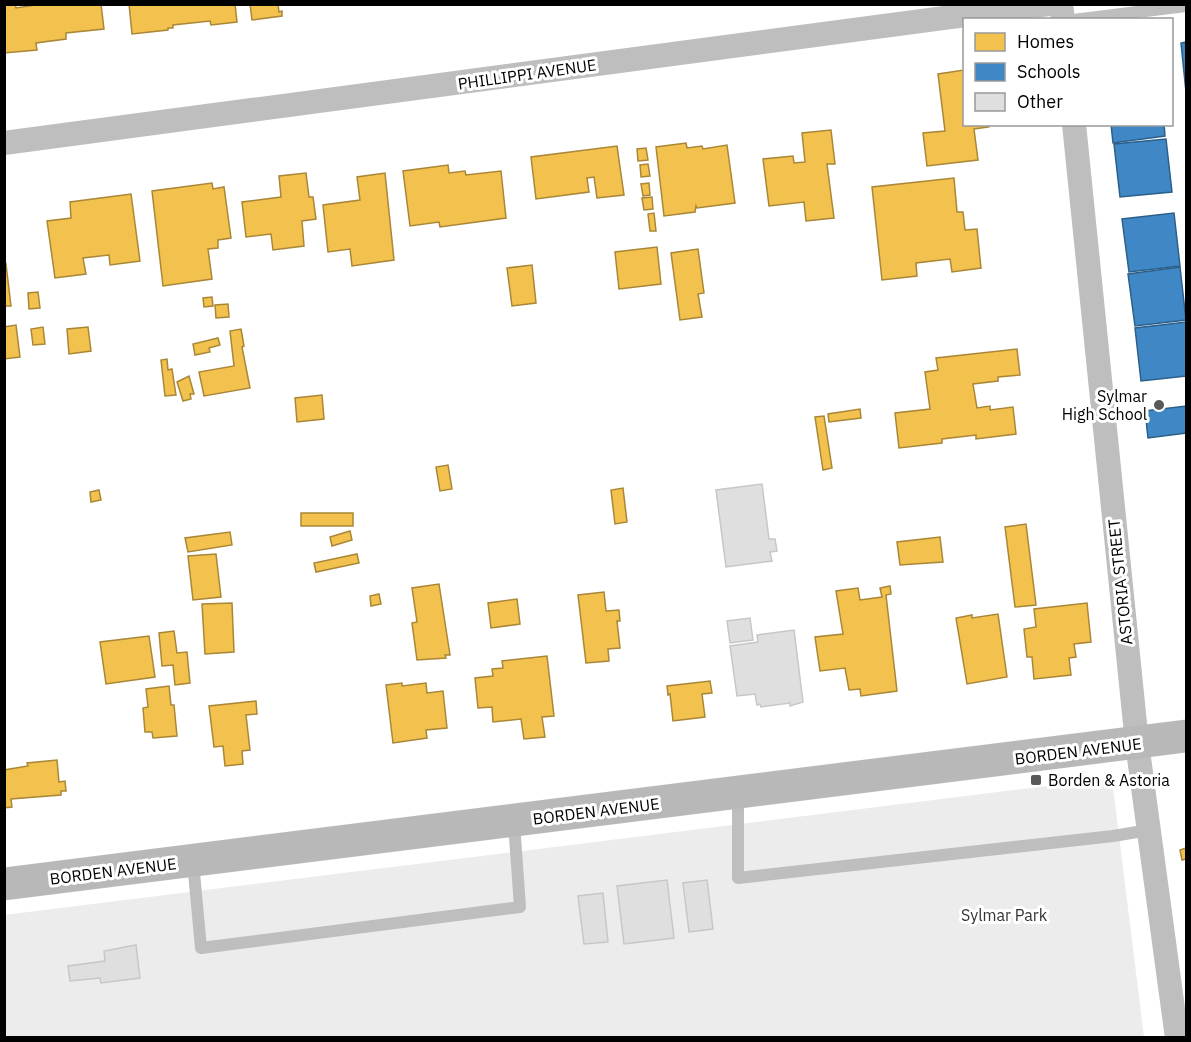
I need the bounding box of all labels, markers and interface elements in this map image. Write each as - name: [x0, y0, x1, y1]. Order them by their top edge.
- legend: [963, 18, 1173, 126]
- text: Homes: [1017, 30, 1074, 53]
- street label: PHILLIPPI AVENUE: [456, 54, 598, 94]
- text: Schools: [1017, 60, 1081, 83]
- text: Other: [1017, 90, 1063, 113]
- place label: Sylmar High School: [1062, 386, 1147, 424]
- marker: Sylmar High School: [1152, 398, 1166, 412]
- street label: ASTORIA STREET: [1103, 518, 1137, 646]
- street label: BORDEN AVENUE: [1014, 733, 1142, 769]
- place label: Borden & Astoria: [1048, 770, 1170, 790]
- marker: Borden & Astoria: [1029, 773, 1043, 787]
- street label: BORDEN AVENUE: [532, 793, 660, 829]
- street label: BORDEN AVENUE: [49, 853, 177, 889]
- park label: Sylmar Park: [961, 905, 1048, 925]

